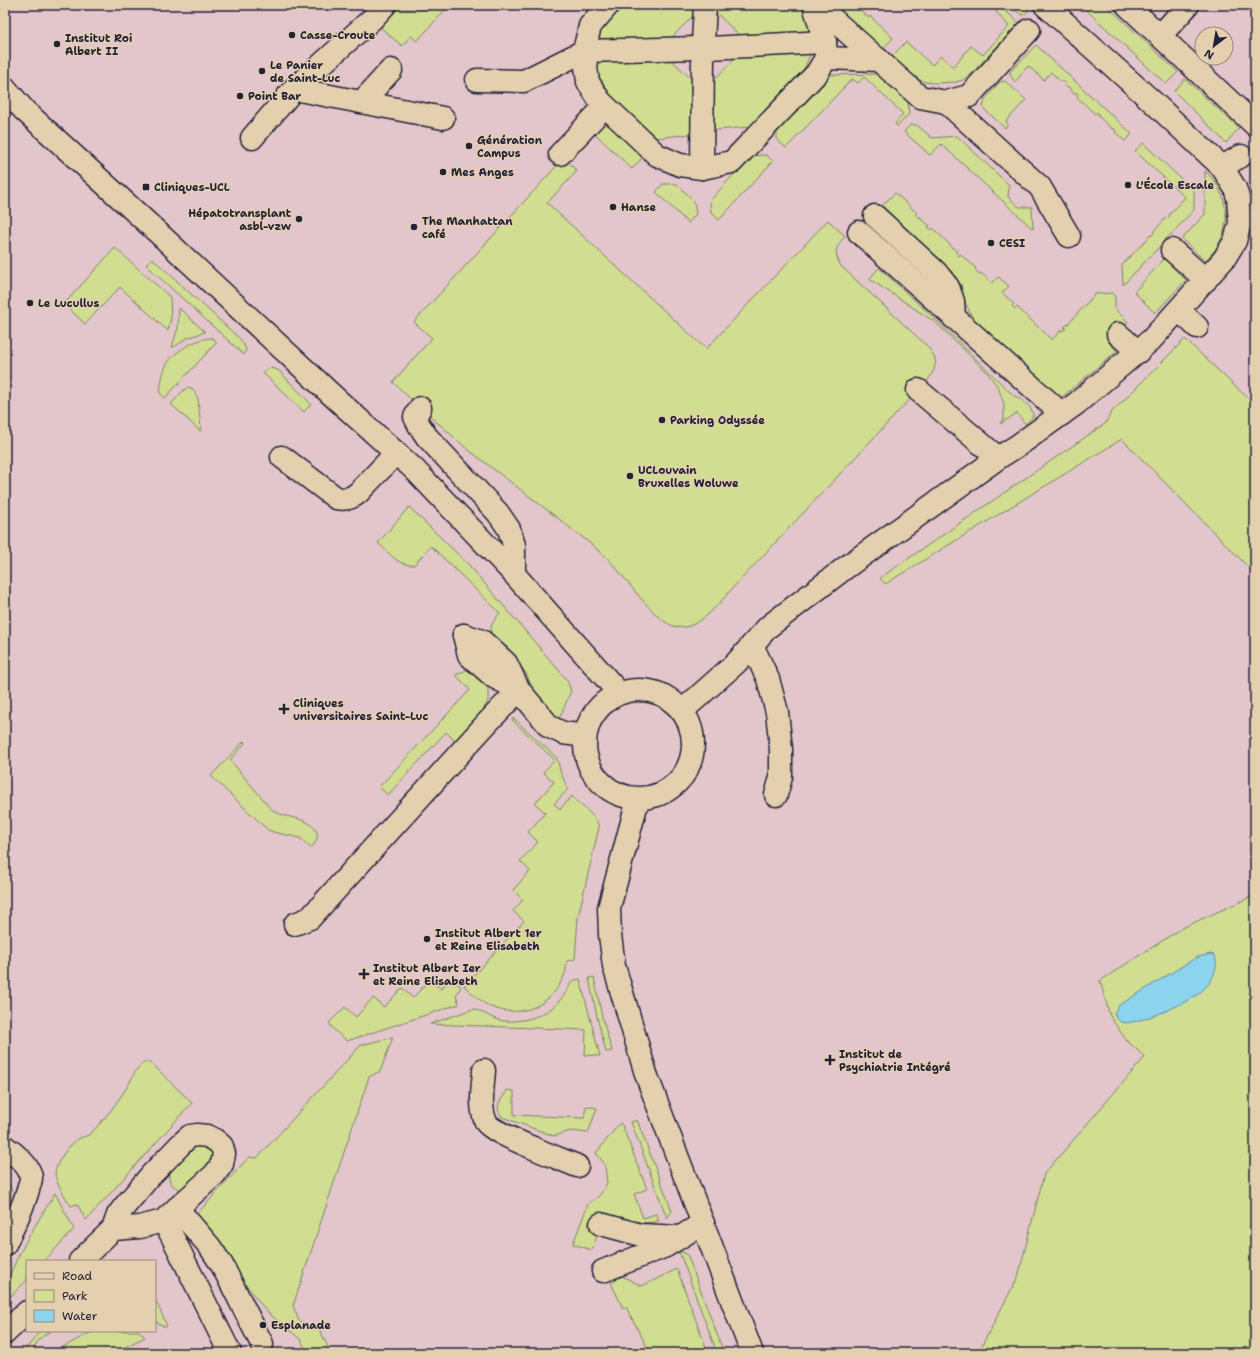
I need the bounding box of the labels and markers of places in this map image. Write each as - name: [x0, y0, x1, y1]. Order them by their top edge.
- place label: Casse-Croute: [300, 28, 376, 43]
- marker: Casse-Croute: [287, 30, 297, 40]
- place label: Institut Roi Albert II: [65, 31, 132, 59]
- marker: Institut Roi Albert II: [52, 39, 62, 49]
- place label: Le Panier de Saint-Luc: [270, 58, 340, 86]
- marker: Le Panier de Saint-Luc: [257, 66, 267, 76]
- place label: Point Bar: [248, 89, 301, 104]
- marker: Point Bar: [235, 91, 245, 101]
- place label: Génération Campus: [477, 133, 543, 161]
- marker: Génération Campus: [464, 141, 474, 151]
- place label: Mes Anges: [451, 165, 514, 180]
- marker: Mes Anges: [438, 167, 448, 177]
- place label: L'École Escale: [1136, 177, 1214, 193]
- place label: Cliniques-UCL: [154, 180, 230, 195]
- marker: L'École Escale: [1123, 180, 1133, 190]
- marker: Cliniques-UCL: [141, 182, 151, 192]
- place label: Hanse: [621, 200, 656, 215]
- marker: Hanse: [608, 202, 618, 212]
- place label: Hépatotransplant asbl-vzw: [188, 206, 292, 234]
- marker: Hépatotransplant asbl-vzw: [294, 214, 304, 224]
- place label: The Manhattan café: [422, 214, 513, 242]
- marker: The Manhattan café: [409, 222, 419, 232]
- place label: CESI: [999, 236, 1025, 251]
- marker: CESI: [986, 238, 996, 248]
- place label: Le Lucullus: [38, 296, 99, 311]
- marker: Le Lucullus: [25, 298, 35, 308]
- place label: Parking Odyssée: [670, 413, 765, 428]
- marker: Parking Odyssée: [657, 415, 667, 425]
- place label: UCLouvain Bruxelles Woluwe: [638, 463, 739, 491]
- marker: UCLouvain Bruxelles Woluwe: [625, 471, 635, 481]
- place label: Cliniques universitaires Saint-Luc: [293, 696, 428, 724]
- marker: Cliniques universitaires Saint-Luc: [278, 703, 290, 715]
- place label: Institut Albert 1er et Reine Elisabeth: [435, 926, 542, 954]
- marker: Institut Albert 1er et Reine Elisabeth: [422, 934, 432, 944]
- place label: Institut Albert Ier et Reine Elisabeth: [373, 961, 481, 989]
- marker: Institut Albert Ier et Reine Elisabeth: [358, 968, 370, 980]
- place label: Institut de Psychiatrie Intégré: [839, 1047, 951, 1075]
- marker: Institut de Psychiatrie Intégré: [824, 1054, 836, 1066]
- place label: Esplanade: [271, 1318, 331, 1333]
- marker: Esplanade: [258, 1320, 268, 1330]

